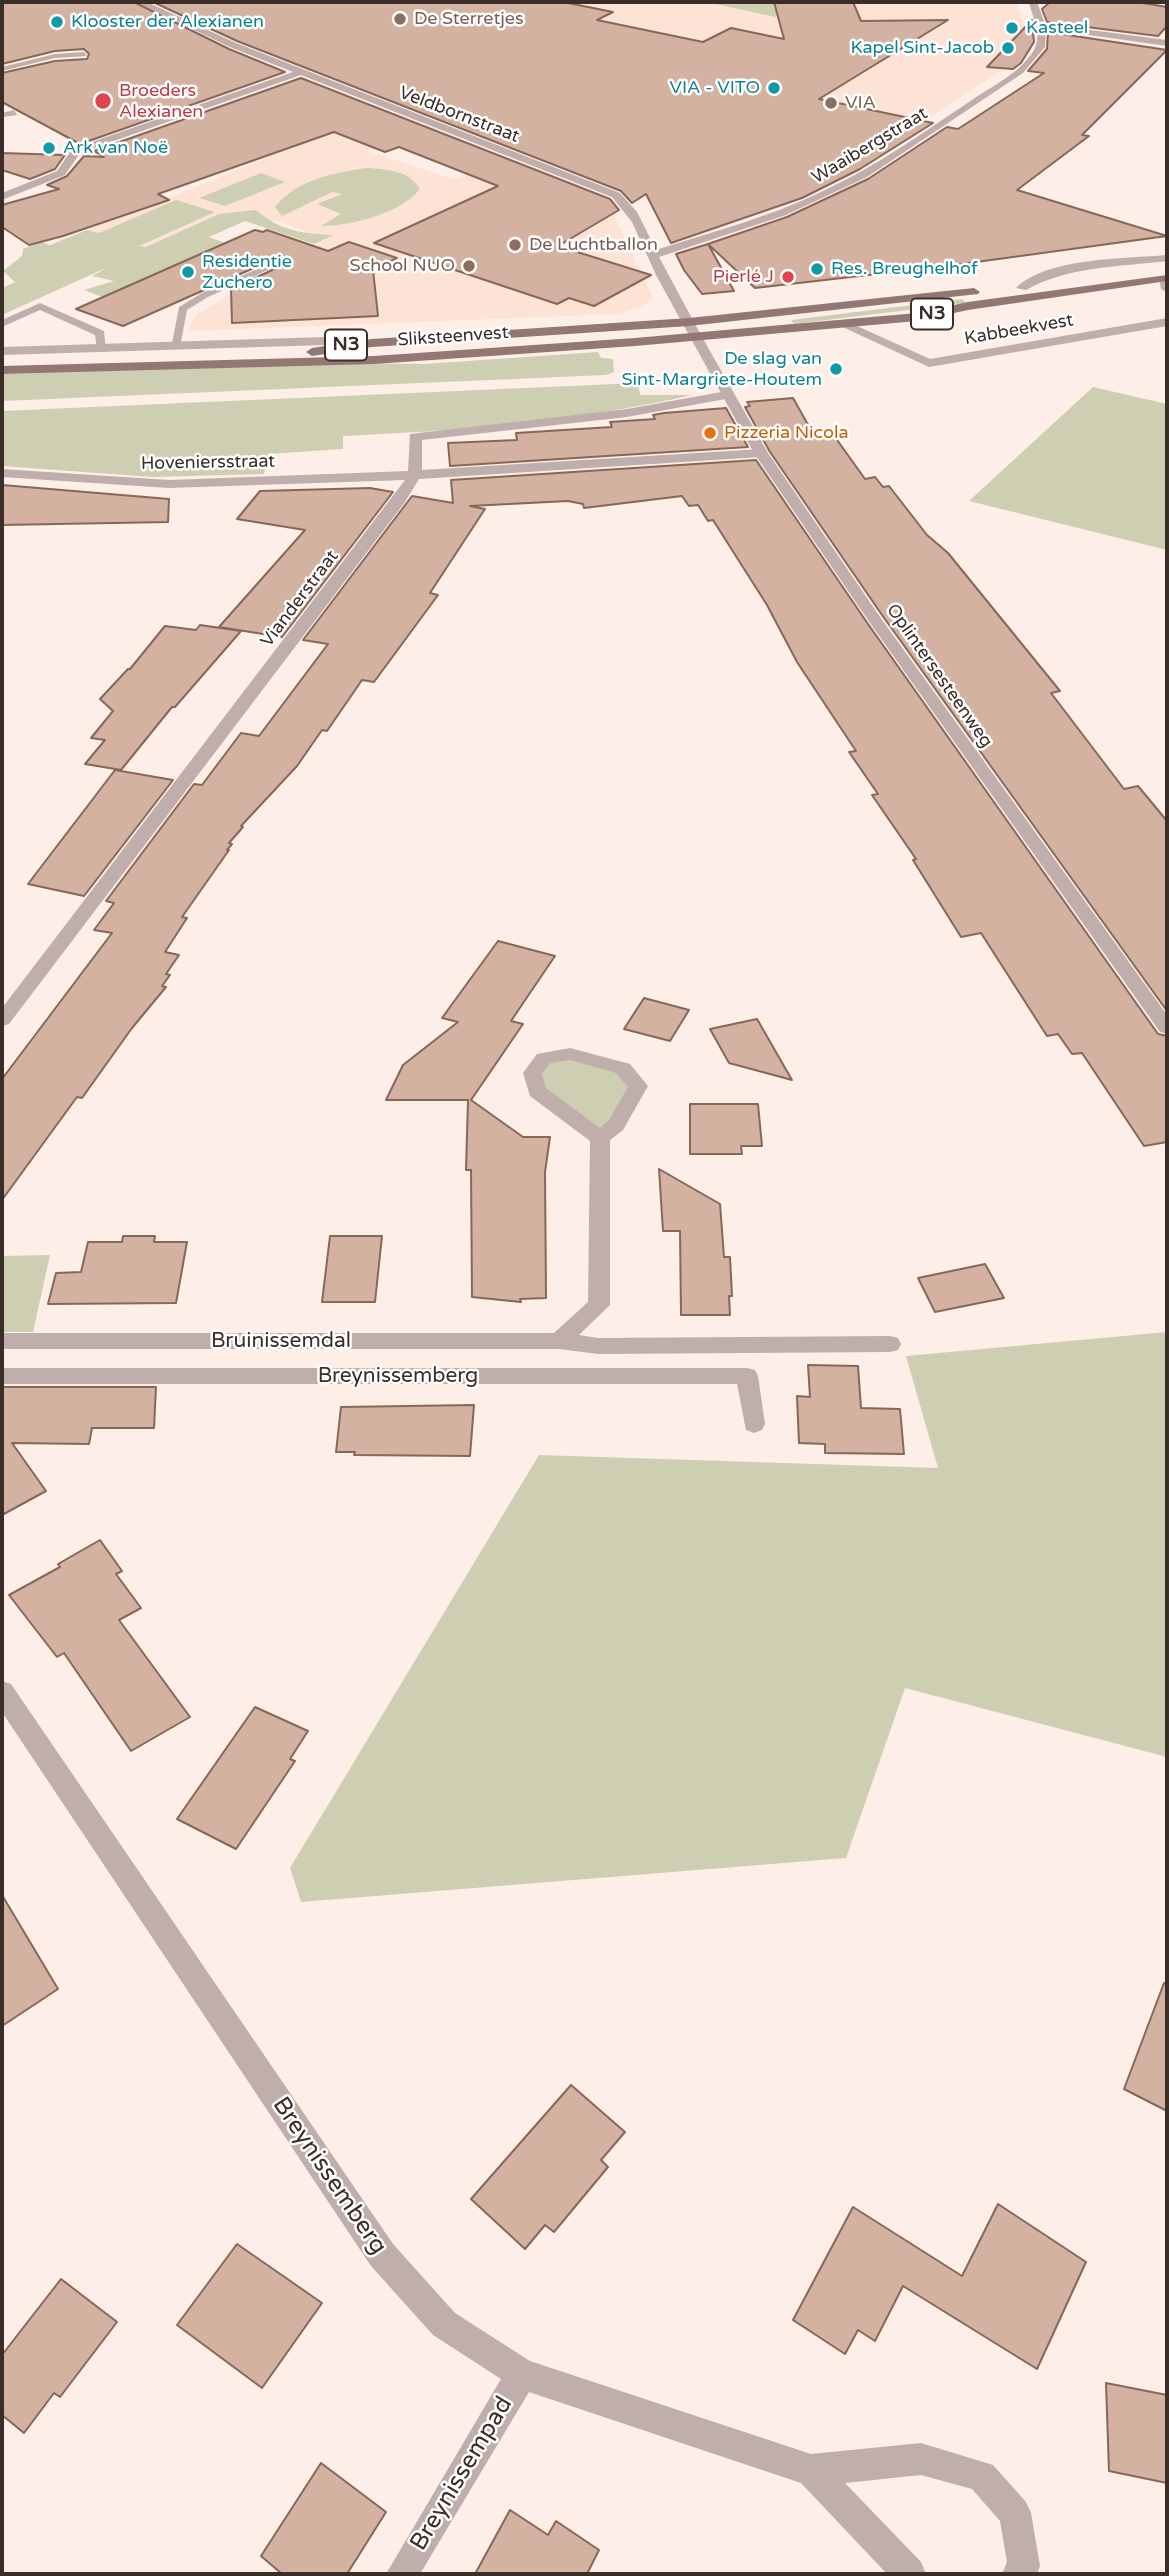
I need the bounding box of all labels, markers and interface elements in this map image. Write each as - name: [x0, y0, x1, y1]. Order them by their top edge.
- place label: De Sterretjes: [414, 8, 524, 30]
- place label: Klooster der Alexianen: [71, 11, 264, 33]
- marker: De Sterretjes: [392, 11, 408, 27]
- marker: Klooster der Alexianen: [49, 14, 65, 30]
- place label: Kasteel: [1026, 17, 1088, 39]
- marker: Kasteel: [1004, 20, 1020, 36]
- place label: Kapel Sint-Jacob: [850, 37, 994, 59]
- marker: Kapel Sint-Jacob: [1000, 40, 1016, 56]
- place label: VIA - VITO: [669, 77, 760, 99]
- place label: Broeders Alexianen: [119, 80, 203, 122]
- marker: VIA - VITO: [766, 80, 782, 96]
- street label: Veldbornstraat: [396, 82, 522, 148]
- marker: Broeders Alexianen: [93, 91, 113, 111]
- place label: VIA: [845, 92, 876, 114]
- marker: VIA: [823, 95, 839, 111]
- street label: Waaibergstraat: [808, 103, 932, 189]
- place label: Ark van Noë: [63, 137, 168, 159]
- marker: Ark van Noë: [41, 140, 57, 156]
- place label: De Luchtballon: [529, 234, 658, 256]
- marker: De Luchtballon: [507, 237, 523, 253]
- place label: Residentie Zuchero: [202, 251, 292, 294]
- place label: School NUO: [350, 255, 455, 277]
- marker: School NUO: [461, 258, 477, 274]
- place label: Res. Breughelhof: [831, 258, 978, 280]
- marker: Res. Breughelhof: [809, 261, 825, 277]
- marker: Residentie Zuchero: [180, 264, 196, 280]
- place label: Pierlé J: [713, 266, 774, 288]
- marker: Pierlé J: [780, 269, 796, 285]
- road number: N3: [911, 298, 953, 330]
- street label: Kabbeekvest: [963, 310, 1075, 350]
- street label: Sliksteenvest: [397, 322, 509, 352]
- road number: N3: [325, 330, 367, 360]
- place label: De slag van Sint-Margriete-Houtem: [622, 348, 822, 390]
- marker: De slag van Sint-Margriete-Houtem: [828, 361, 844, 377]
- place label: Pizzeria Nicola: [724, 422, 849, 444]
- marker: Pizzeria Nicola: [702, 425, 718, 441]
- street label: Hoveniersstraat: [141, 451, 275, 475]
- street label: Vianderstraat: [257, 546, 343, 652]
- street label: Oplintersesteenweg: [881, 600, 997, 752]
- street label: Bruinissemdal: [211, 1328, 351, 1354]
- street label: Breynissemberg: [318, 1363, 478, 1389]
- street label: Breynissemberg: [266, 2092, 392, 2260]
- street label: Breynissempad: [405, 2392, 519, 2556]

